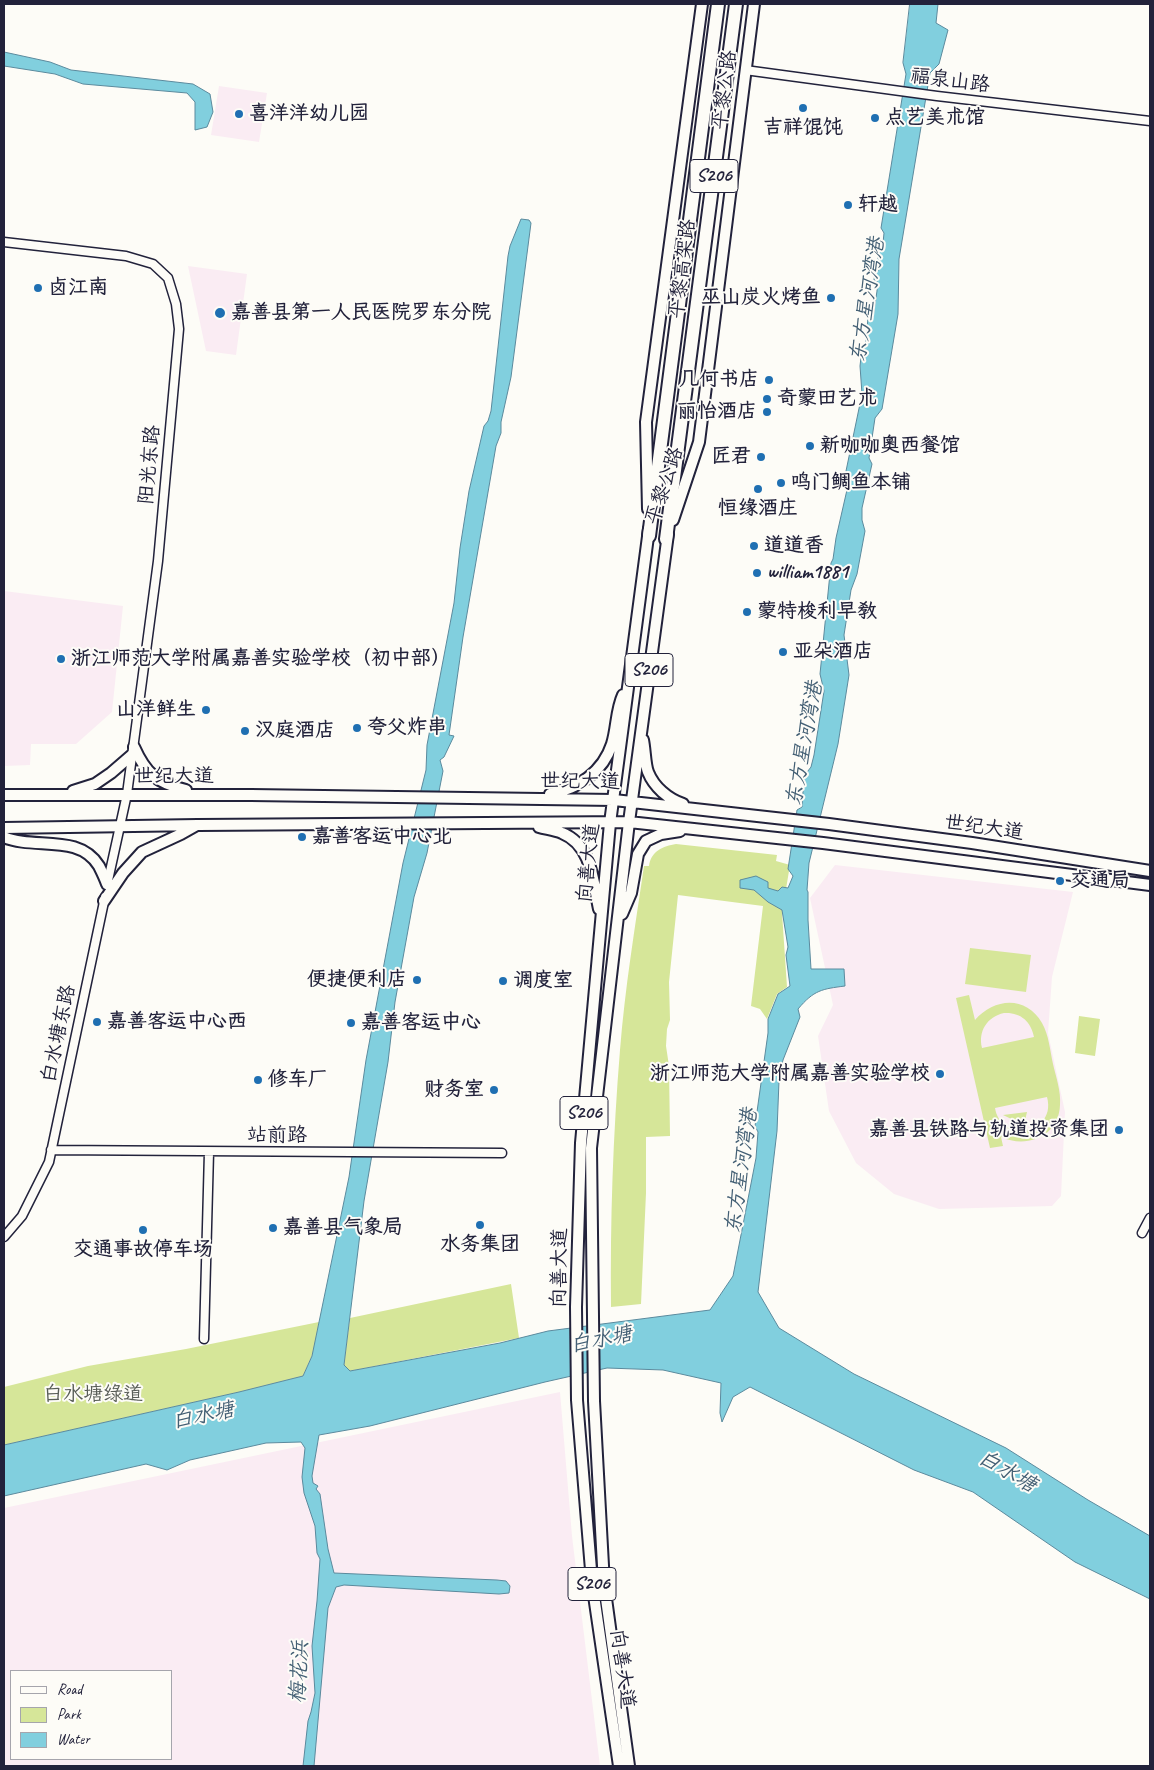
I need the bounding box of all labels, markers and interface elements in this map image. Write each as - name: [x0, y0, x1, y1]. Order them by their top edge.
- street label: 平黎公路: [708, 49, 742, 131]
- street label: 福泉山路: [909, 64, 991, 98]
- place label: 喜洋洋幼儿园: [249, 102, 369, 126]
- marker: 吉祥馄饨: [797, 102, 809, 114]
- place label: 点艺美术馆: [885, 106, 985, 130]
- marker: 喜洋洋幼儿园: [233, 108, 245, 120]
- marker: 点艺美术馆: [869, 112, 881, 124]
- place label: 吉祥馄饨: [763, 116, 843, 140]
- road number: S206: [690, 160, 738, 192]
- place label: 轩越: [858, 193, 898, 217]
- marker: 轩越: [842, 199, 854, 211]
- street label: 平黎高架路: [665, 218, 701, 320]
- water label: 东方星河湾港: [846, 236, 890, 364]
- place label: 卤江南: [48, 276, 108, 300]
- marker: 卤江南: [32, 282, 44, 294]
- place label: 巫山炭火烤鱼: [701, 286, 821, 310]
- marker: 巫山炭火烤鱼: [825, 292, 837, 304]
- place label: 嘉善县第一人民医院罗东分院: [231, 301, 491, 325]
- marker: 嘉善县第一人民医院罗东分院: [213, 306, 227, 320]
- place label: 几何书店: [679, 368, 759, 392]
- marker: 几何书店: [763, 374, 775, 386]
- place label: 奇蒙田艺术: [777, 387, 877, 411]
- marker: 奇蒙田艺术: [761, 393, 773, 405]
- place label: 丽怡酒店: [677, 400, 757, 424]
- marker: 丽怡酒店: [761, 406, 773, 418]
- street label: 阳光东路: [135, 424, 165, 506]
- place label: 新咖咖奥西餐馆: [820, 434, 960, 458]
- marker: 新咖咖奥西餐馆: [804, 440, 816, 452]
- street label: 平黎公路: [641, 444, 689, 528]
- place label: 匠君: [711, 445, 751, 469]
- marker: 匠君: [755, 451, 767, 463]
- place label: 鸣门鲷鱼本铺: [791, 471, 911, 495]
- marker: 鸣门鲷鱼本铺: [775, 477, 787, 489]
- marker: 恒缘酒庄: [752, 483, 764, 495]
- place label: 恒缘酒庄: [718, 497, 798, 521]
- place label: 道道香: [764, 534, 824, 558]
- marker: 道道香: [748, 540, 760, 552]
- place label: william1881: [767, 561, 848, 585]
- marker: william1881: [751, 567, 763, 579]
- place label: 蒙特梭利早教: [757, 600, 877, 624]
- marker: 蒙特梭利早教: [741, 606, 753, 618]
- place label: 亚朵酒店: [793, 640, 873, 664]
- marker: 亚朵酒店: [777, 646, 789, 658]
- place label: 浙江师范大学附属嘉善实验学校（初中部）: [71, 647, 451, 671]
- marker: 浙江师范大学附属嘉善实验学校（初中部）: [55, 653, 67, 665]
- road number: S206: [625, 654, 673, 686]
- water label: 东方星河湾港: [782, 680, 828, 808]
- place label: 山洋鲜生: [116, 698, 196, 722]
- marker: 山洋鲜生: [200, 704, 212, 716]
- place label: 夸父炸串: [367, 716, 447, 740]
- place label: 汉庭酒店: [255, 719, 335, 743]
- marker: 夸父炸串: [351, 722, 363, 734]
- marker: 汉庭酒店: [239, 725, 251, 737]
- street label: 世纪大道: [134, 765, 214, 789]
- street label: 世纪大道: [540, 769, 620, 795]
- street label: 世纪大道: [943, 811, 1025, 845]
- street label: 向善大道: [573, 822, 605, 904]
- place label: 嘉善客运中心北: [312, 825, 452, 849]
- marker: 嘉善客运中心北: [296, 831, 308, 843]
- place label: 交通局: [1070, 869, 1130, 893]
- marker: 交通局: [1054, 875, 1066, 887]
- place label: 便捷便利店: [307, 968, 407, 992]
- place label: 调度室: [513, 969, 573, 993]
- marker: 便捷便利店: [411, 974, 423, 986]
- marker: 调度室: [497, 975, 509, 987]
- street label: 白水塘东路: [37, 983, 81, 1085]
- place label: 嘉善客运中心西: [107, 1010, 247, 1034]
- place label: 嘉善客运中心: [361, 1011, 481, 1035]
- marker: 嘉善客运中心西: [91, 1016, 103, 1028]
- marker: 嘉善客运中心: [345, 1017, 357, 1029]
- place label: 浙江师范大学附属嘉善实验学校: [650, 1062, 930, 1086]
- place label: 修车厂: [268, 1068, 328, 1092]
- marker: 浙江师范大学附属嘉善实验学校: [934, 1068, 946, 1080]
- marker: 修车厂: [252, 1074, 264, 1086]
- place label: 财务室: [424, 1078, 484, 1102]
- marker: 财务室: [488, 1084, 500, 1096]
- road number: S206: [560, 1096, 608, 1130]
- water label: 东方星河湾港: [721, 1107, 763, 1235]
- place label: 嘉善县铁路与轨道投资集团: [869, 1118, 1109, 1142]
- street label: 站前路: [247, 1124, 307, 1148]
- marker: 嘉善县铁路与轨道投资集团: [1113, 1124, 1125, 1136]
- place label: 嘉善县气象局: [283, 1216, 403, 1240]
- marker: 水务集团: [474, 1219, 486, 1231]
- marker: 嘉善县气象局: [267, 1222, 279, 1234]
- marker: 交通事故停车场: [137, 1224, 149, 1236]
- street label: 向善大道: [547, 1228, 573, 1308]
- place label: 水务集团: [440, 1233, 520, 1257]
- place label: 交通事故停车场: [73, 1238, 213, 1262]
- water label: 白水塘: [568, 1322, 634, 1358]
- park label: 白水塘绿道: [43, 1383, 143, 1407]
- water label: 白水塘: [170, 1398, 236, 1434]
- water label: 白水塘: [973, 1445, 1041, 1499]
- road number: S206: [568, 1568, 616, 1600]
- street label: 向善大道: [605, 1628, 639, 1710]
- water label: 梅花浜: [286, 1640, 314, 1704]
- legend: [10, 1670, 172, 1760]
- text: Road: [57, 1680, 82, 1699]
- text: Park: [57, 1705, 81, 1724]
- text: Water: [57, 1730, 90, 1749]

